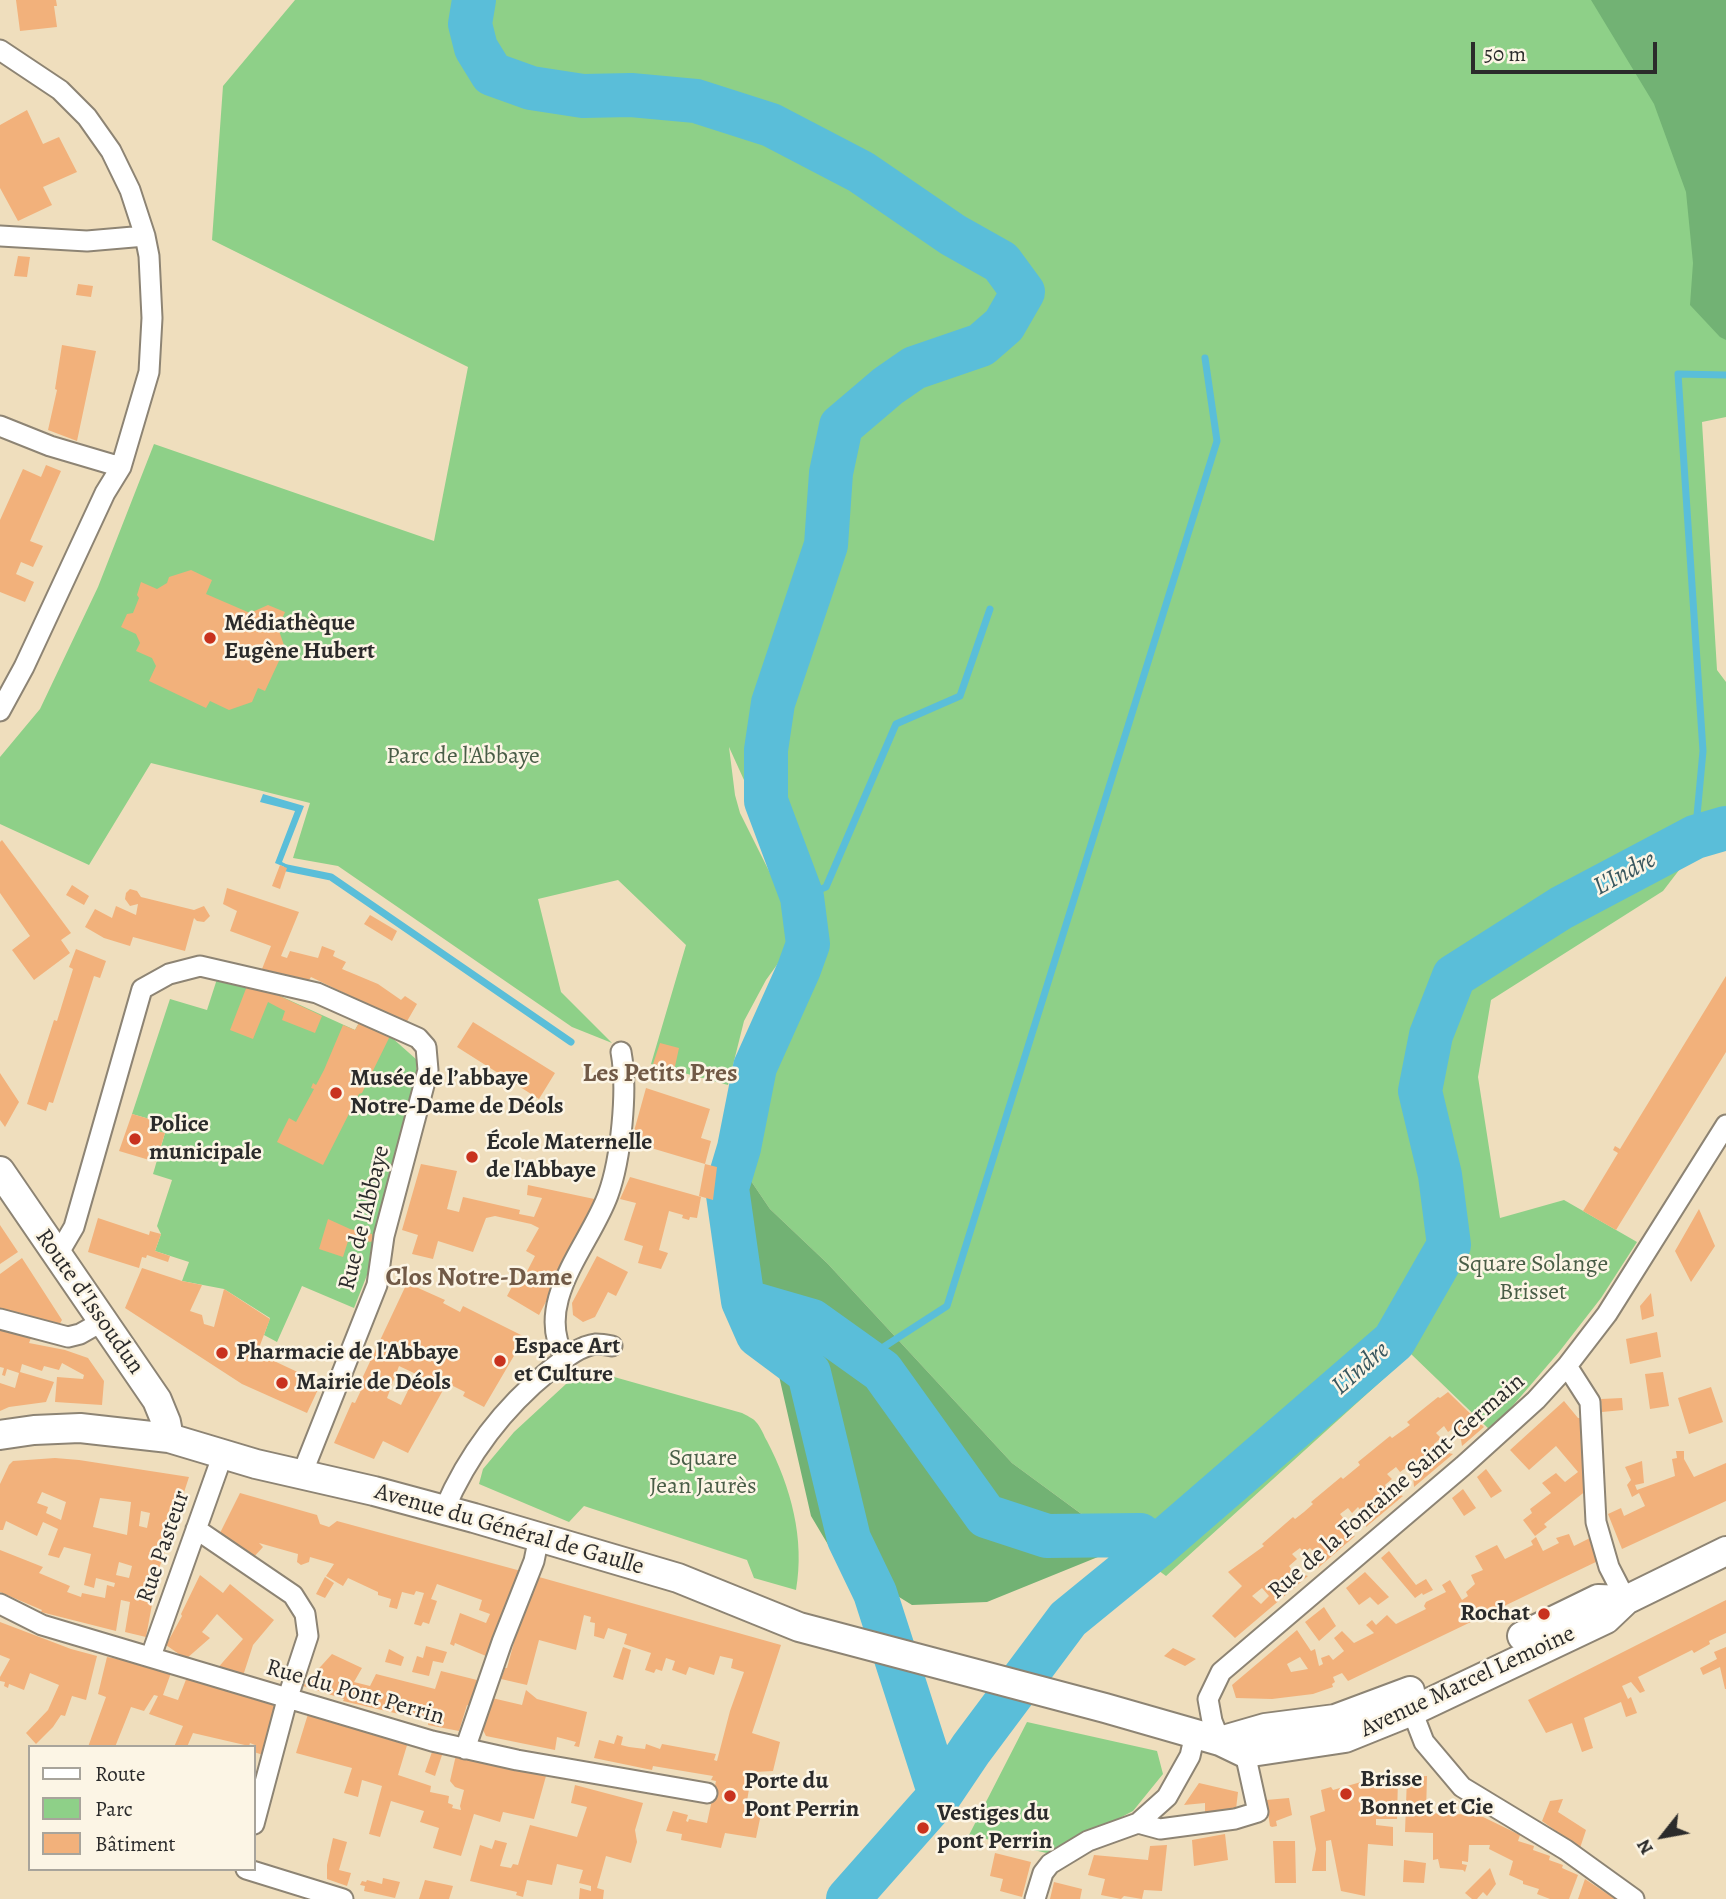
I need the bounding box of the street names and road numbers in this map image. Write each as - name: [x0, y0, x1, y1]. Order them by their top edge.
- street label: Rue de l'Abbaye: [333, 1143, 397, 1293]
- street label: Route d'Issoudun: [28, 1224, 150, 1380]
- street label: Rue de la Fontaine Saint-Germain: [1263, 1368, 1531, 1606]
- street label: Avenue du Général de Gaulle: [371, 1478, 647, 1582]
- street label: Rue Pasteur: [131, 1487, 197, 1607]
- street label: Avenue Marcel Lemoine: [1356, 1620, 1580, 1744]
- street label: Rue du Pont Perrin: [263, 1654, 447, 1732]

